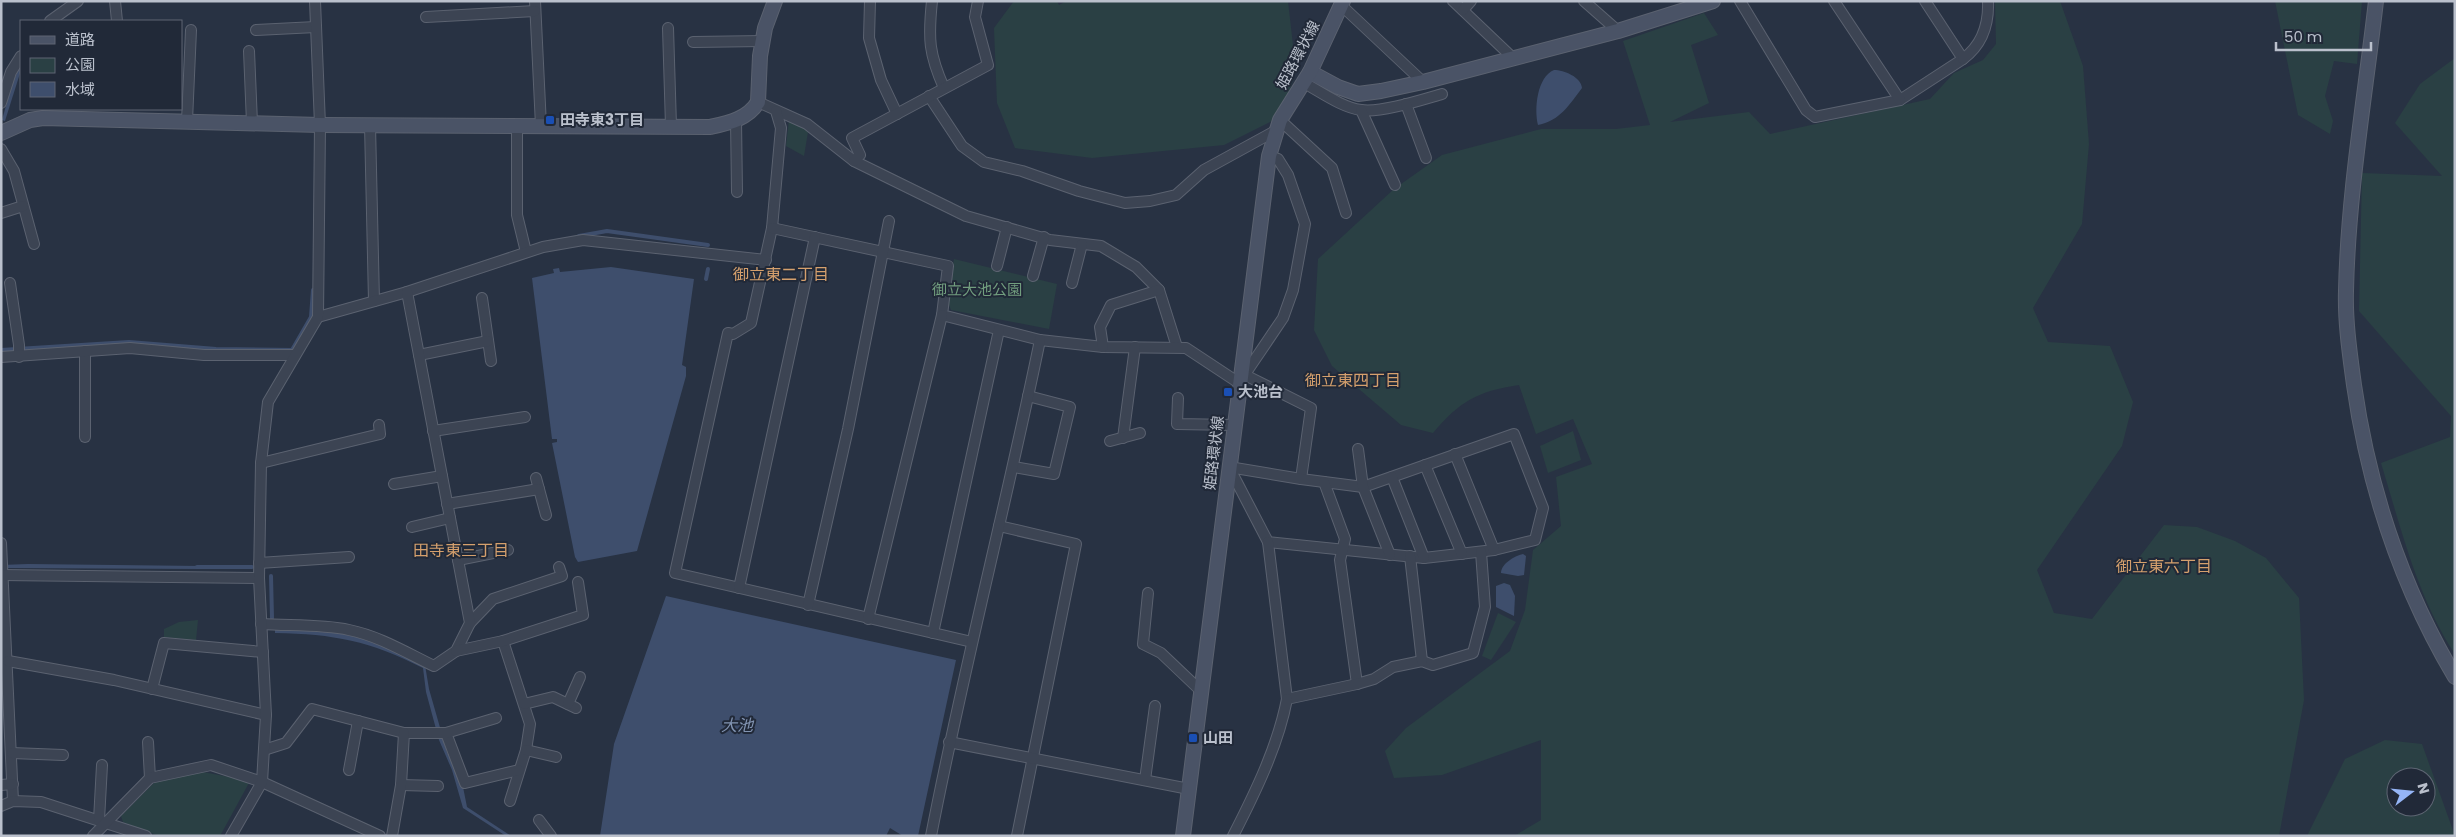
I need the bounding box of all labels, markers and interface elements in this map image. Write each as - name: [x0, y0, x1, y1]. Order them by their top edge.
- street label: 姫路環状線: [1271, 17, 1324, 93]
- legend: [20, 20, 182, 110]
- scale bar: [2276, 20, 2371, 52]
- text: 50 m: [2284, 26, 2322, 47]
- text: 道路: [65, 29, 95, 50]
- text: 公園: [65, 54, 95, 75]
- text: 水域: [65, 79, 95, 100]
- place label: 田寺東3丁目: [560, 109, 644, 130]
- marker: 田寺東3丁目: [544, 114, 556, 126]
- district label: 御立東二丁目: [733, 263, 829, 286]
- park label: 御立大池公園: [932, 279, 1022, 300]
- district label: 御立東四丁目: [1305, 369, 1401, 392]
- place label: 大池台: [1238, 381, 1283, 402]
- marker: 大池台: [1222, 386, 1234, 398]
- street label: 姫路環状線: [1199, 414, 1228, 491]
- district label: 田寺東三丁目: [413, 539, 509, 562]
- district label: 御立東六丁目: [2116, 555, 2212, 578]
- water label: 大池: [721, 714, 755, 737]
- place label: 山田: [1203, 727, 1233, 748]
- marker: 山田: [1187, 732, 1199, 744]
- north arrow: [2386, 767, 2436, 817]
- text: N: [2412, 781, 2435, 796]

